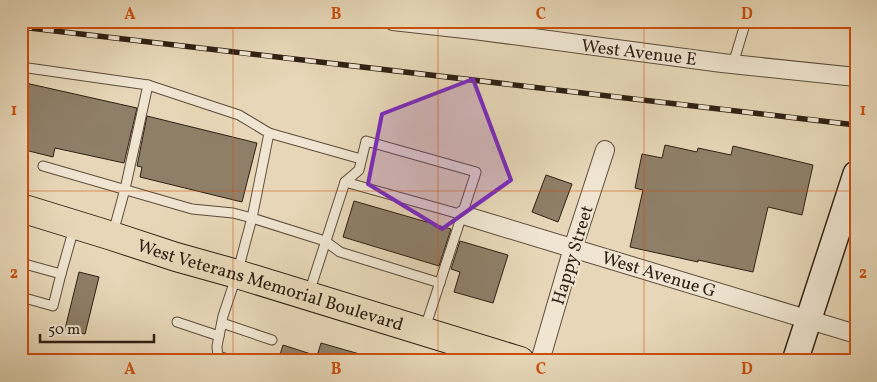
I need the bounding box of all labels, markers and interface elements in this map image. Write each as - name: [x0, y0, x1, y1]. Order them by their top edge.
- text: A: [124, 4, 136, 26]
- text: B: [331, 4, 342, 26]
- text: C: [536, 4, 546, 26]
- text: D: [741, 4, 753, 26]
- street label: West Avenue E: [580, 34, 698, 73]
- text: 1: [11, 100, 17, 122]
- text: 1: [860, 100, 866, 122]
- street label: Happy Street: [546, 203, 600, 308]
- street label: West Veterans Memorial Boulevard: [134, 234, 406, 338]
- street label: West Avenue G: [598, 246, 719, 305]
- text: 2: [10, 263, 18, 285]
- text: 2: [859, 263, 867, 285]
- scale bar: [40, 312, 154, 344]
- text: 50 m: [48, 320, 80, 341]
- text: A: [124, 359, 136, 381]
- text: B: [331, 359, 342, 381]
- text: C: [536, 359, 546, 381]
- text: D: [741, 359, 753, 381]

